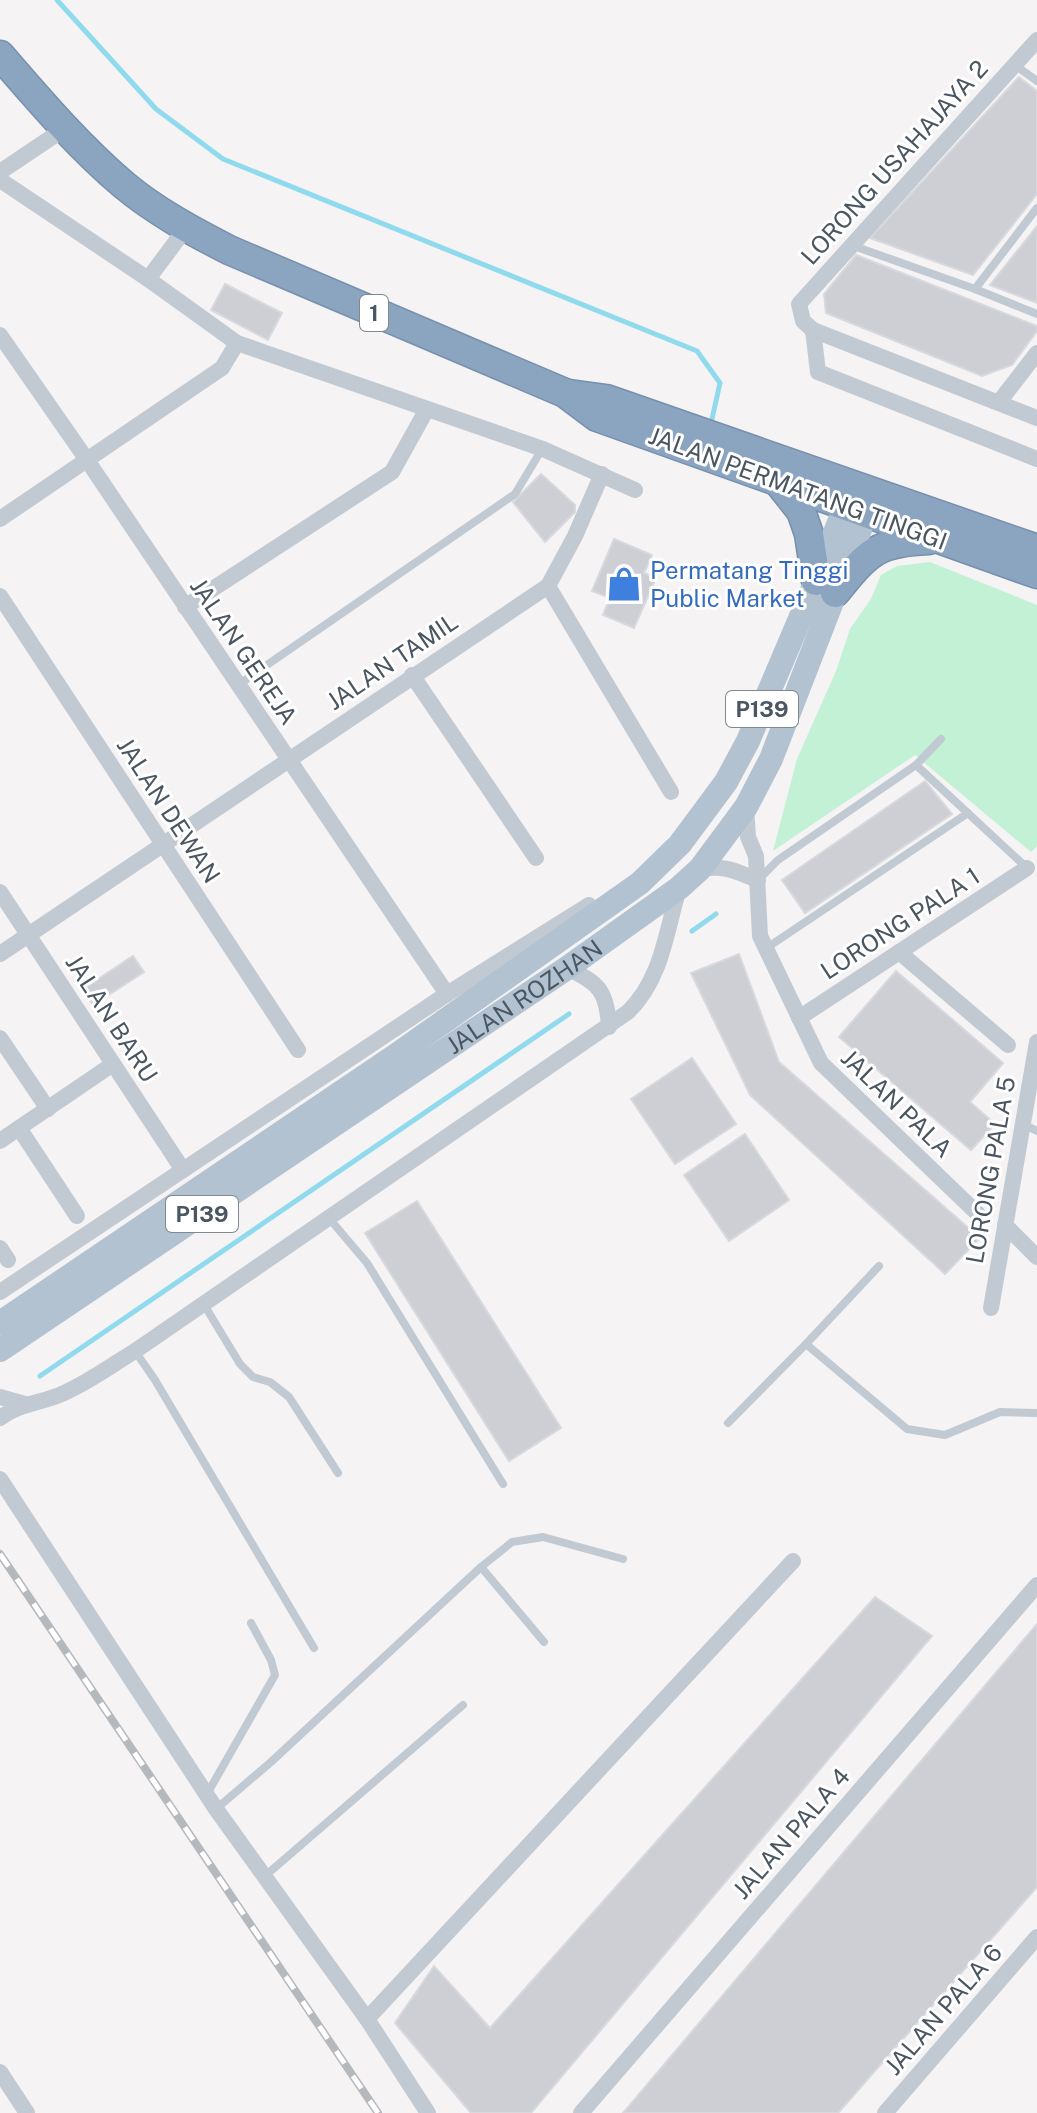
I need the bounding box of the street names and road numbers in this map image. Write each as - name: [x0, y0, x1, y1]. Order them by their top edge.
- street label: LORONG USAHAJAYA 2: [795, 54, 993, 270]
- road number: 1: [360, 295, 388, 331]
- street label: JALAN PERMATANG TINGGI: [645, 421, 951, 555]
- street label: JALAN GEREJA: [185, 573, 303, 729]
- street label: JALAN TAMIL: [321, 607, 463, 715]
- road number: P139: [726, 691, 798, 727]
- street label: JALAN DEWAN: [112, 732, 226, 888]
- street label: LORONG PALA 1: [815, 861, 985, 985]
- street label: JALAN ROZHAN: [441, 934, 607, 1060]
- street label: JALAN BARU: [60, 949, 164, 1087]
- street label: JALAN PALA: [836, 1043, 958, 1163]
- street label: LORONG PALA 5: [960, 1074, 1020, 1266]
- road number: P139: [166, 1196, 238, 1232]
- street label: JALAN PALA 4: [727, 1762, 855, 1904]
- street label: JALAN PALA 6: [879, 1938, 1007, 2080]

